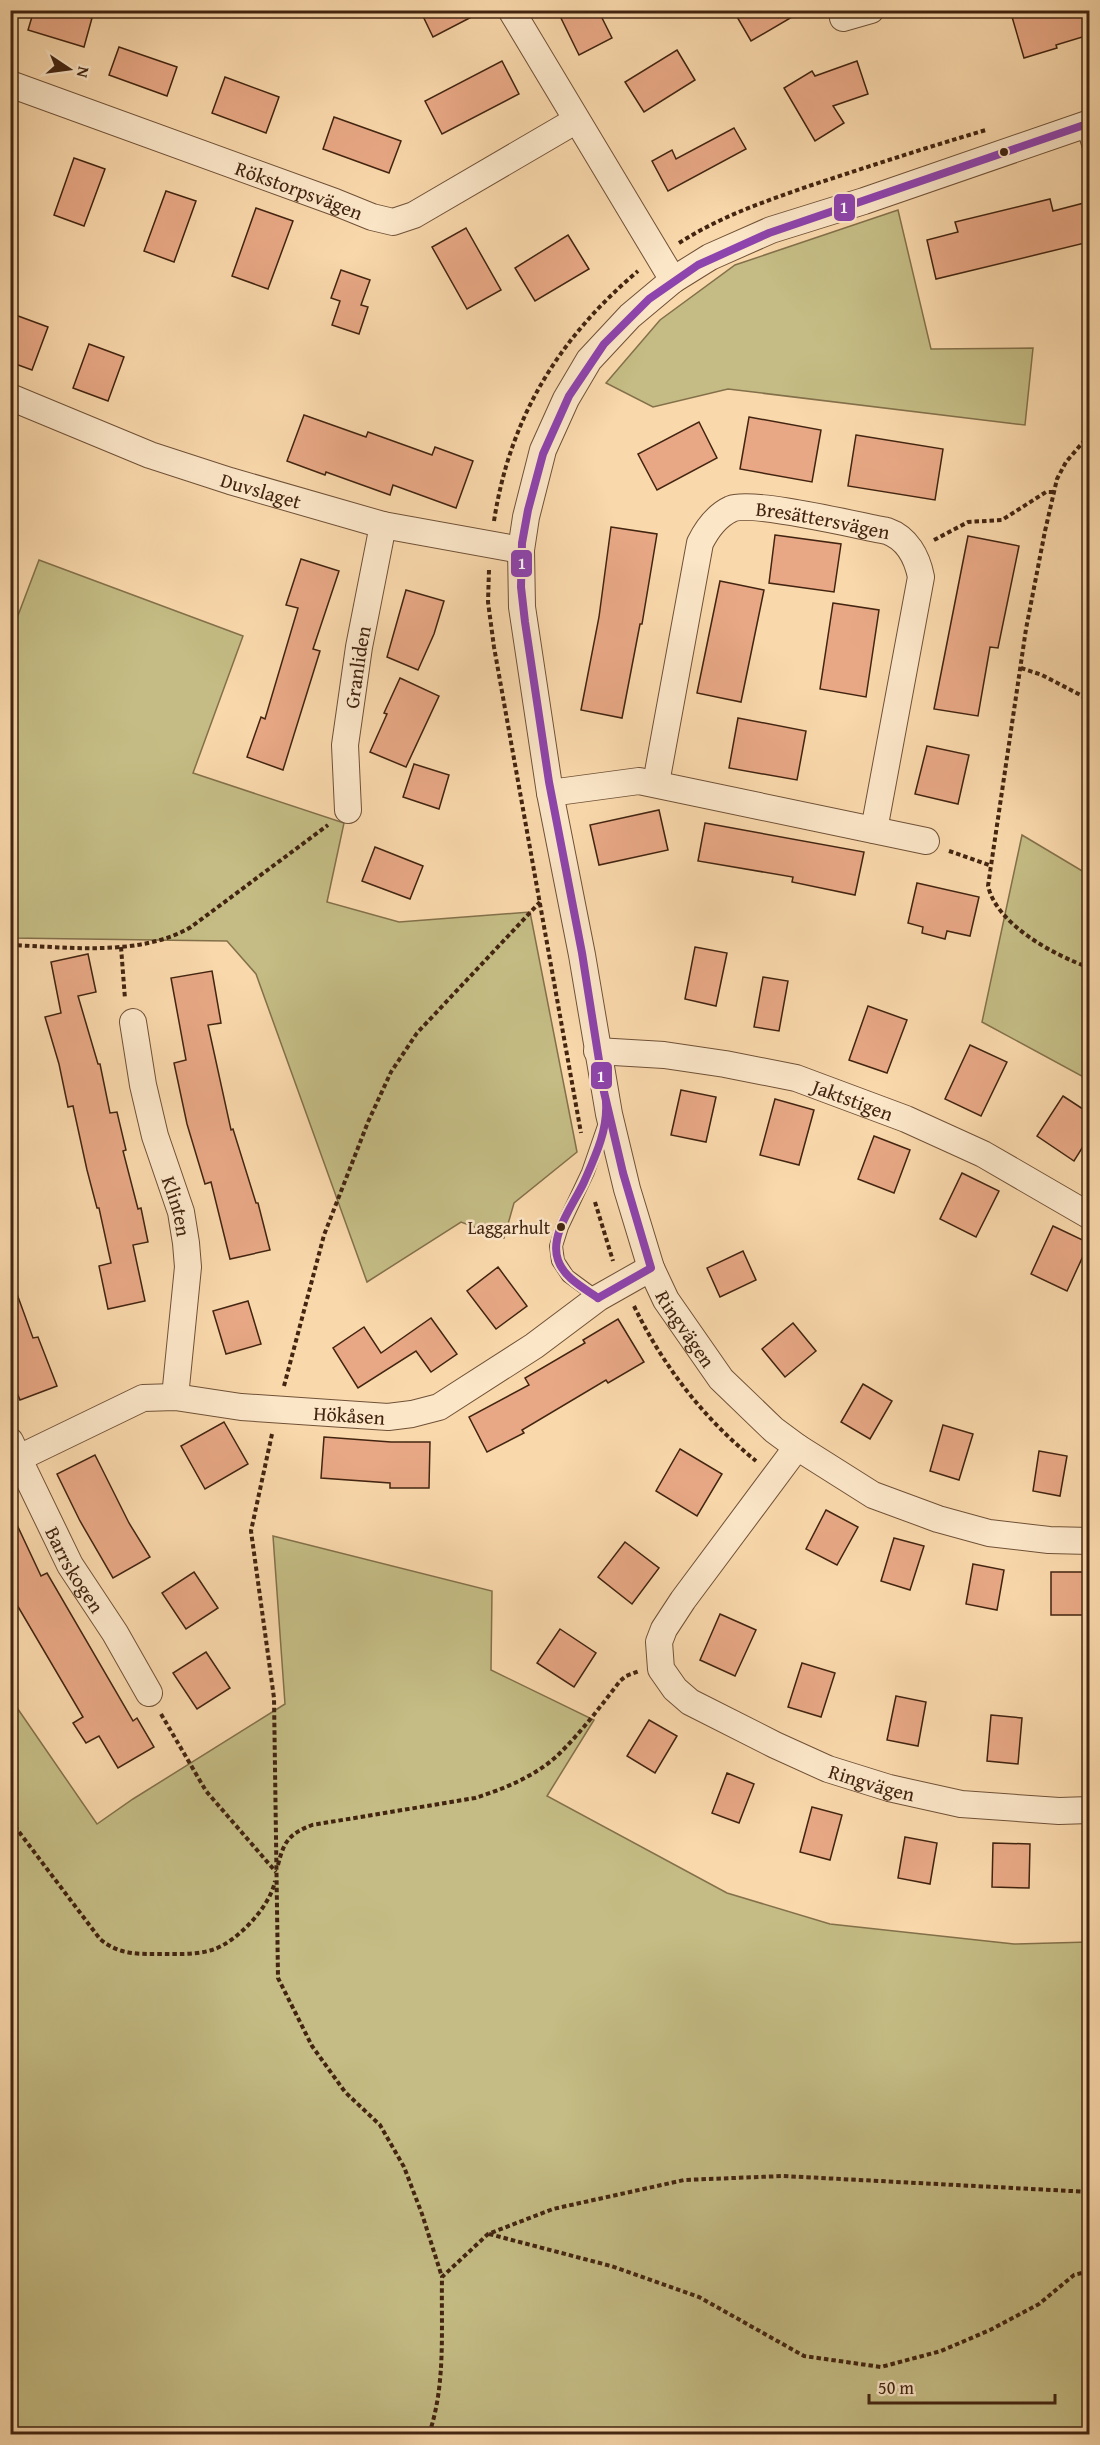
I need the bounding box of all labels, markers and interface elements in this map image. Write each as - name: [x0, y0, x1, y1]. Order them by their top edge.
- north arrow: [39, 39, 99, 99]
- text: N: [71, 64, 97, 81]
- unlabelled marker: [998, 146, 1010, 158]
- street label: Rökstorpsvägen: [232, 153, 368, 226]
- line badge: 1: [833, 193, 856, 222]
- text: 1: [840, 195, 848, 219]
- street label: Duvslaget: [217, 464, 305, 515]
- street label: Bresättersvägen: [755, 493, 893, 546]
- line badge: 1: [510, 549, 533, 578]
- text: 1: [518, 551, 526, 575]
- street label: Granliden: [336, 623, 377, 710]
- line badge: 1: [590, 1061, 613, 1090]
- text: 1: [597, 1064, 605, 1088]
- street label: Jaktstigen: [806, 1070, 898, 1128]
- street label: Klinten: [155, 1172, 199, 1238]
- place label: Laggarhult: [468, 1214, 551, 1241]
- marker: Laggarhult: [555, 1221, 567, 1233]
- street label: Ringvägen: [649, 1285, 723, 1373]
- street label: Hökåsen: [312, 1397, 386, 1431]
- street label: Barrskogen: [39, 1521, 112, 1618]
- street label: Ringvägen: [825, 1756, 918, 1808]
- scale bar: [869, 2367, 1055, 2405]
- text: 50 m: [878, 2374, 914, 2401]

